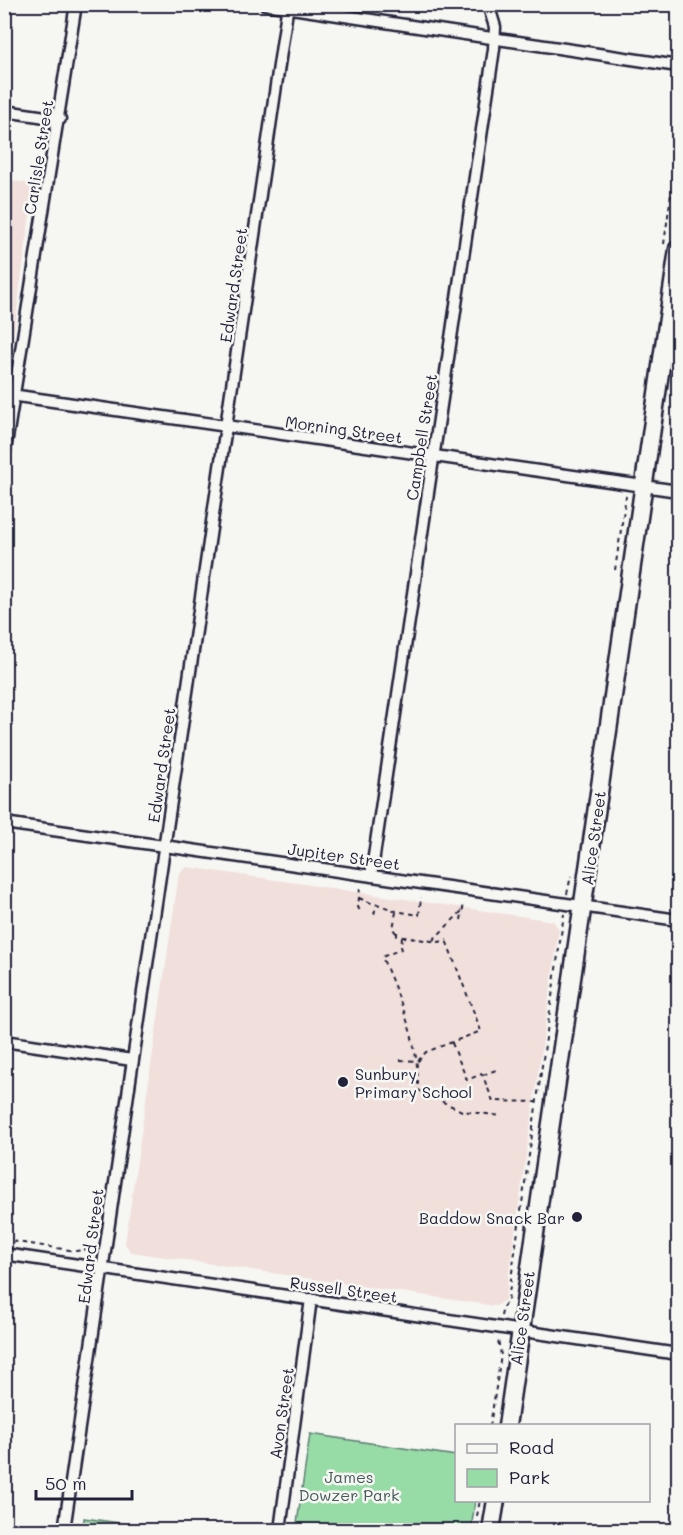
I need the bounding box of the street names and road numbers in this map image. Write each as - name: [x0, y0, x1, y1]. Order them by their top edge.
- street label: Carlisle Street: [19, 98, 57, 216]
- street label: Edward Street: [215, 226, 251, 344]
- street label: Campbell Street: [401, 372, 441, 502]
- street label: Morning Street: [284, 410, 404, 448]
- street label: Edward Street: [143, 706, 179, 824]
- street label: Alice Street: [576, 789, 610, 887]
- street label: Jupiter Street: [286, 838, 402, 874]
- street label: Edward Street: [73, 1187, 107, 1305]
- street label: Alice Street: [505, 1269, 539, 1367]
- street label: Russell Street: [289, 1271, 399, 1307]
- street label: Avon Street: [264, 1366, 298, 1460]

